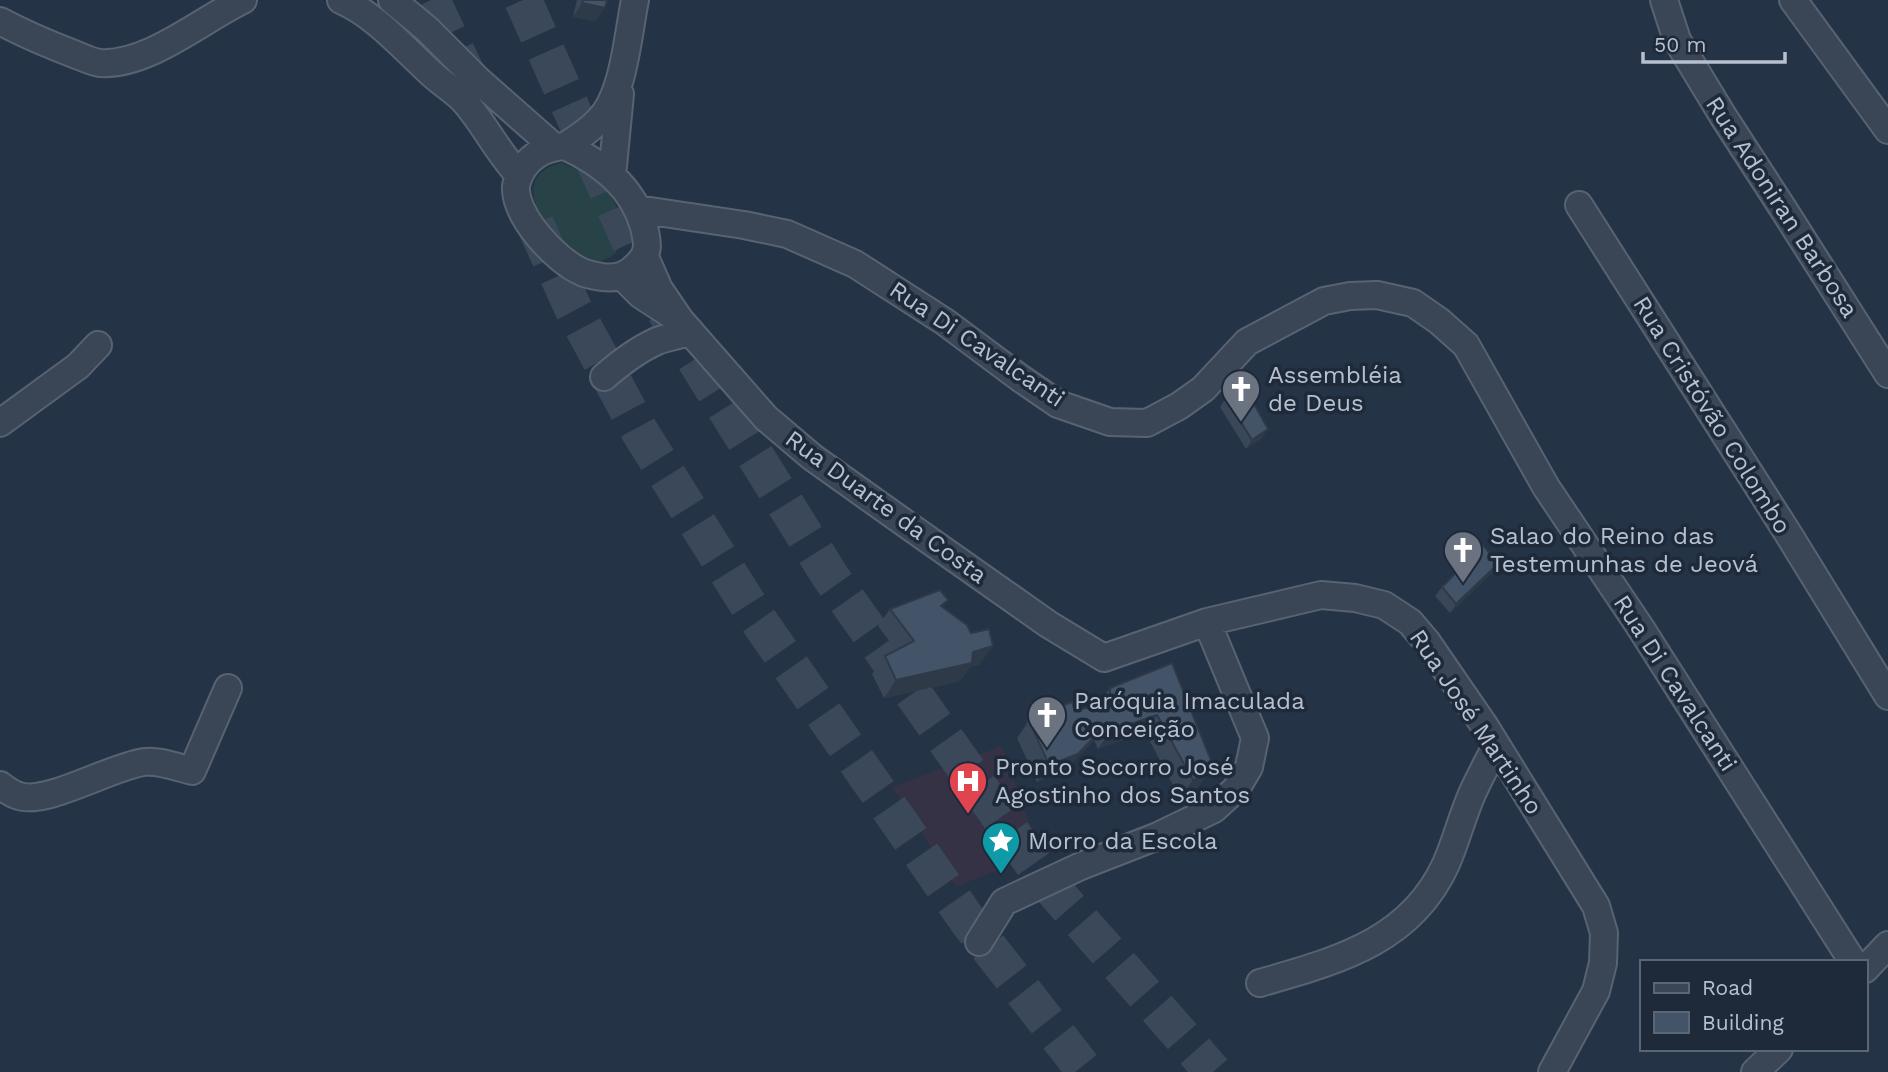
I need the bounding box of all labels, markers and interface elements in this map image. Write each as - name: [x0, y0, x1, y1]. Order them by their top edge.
- scale bar: [1643, 21, 1785, 65]
- text: 50 m: [1654, 32, 1706, 57]
- street label: Rua Adoniran Barbosa: [1700, 91, 1864, 323]
- street label: Rua Di Cavalcanti: [884, 275, 1070, 413]
- street label: Rua Cristóvão Colombo: [1627, 291, 1797, 539]
- place label: Assembléia de Deus: [1268, 361, 1402, 417]
- church icon: Assembléia de Deus: [1220, 368, 1262, 423]
- street label: Rua Duarte da Costa: [780, 425, 992, 589]
- place label: Salao do Reino das Testemunhas de Jeová: [1490, 522, 1758, 578]
- church icon: Salao do Reino das Testemunhas de Jeová: [1442, 529, 1484, 584]
- street label: Rua Di Cavalcanti: [1608, 590, 1742, 776]
- street label: Rua José Martinho: [1404, 624, 1548, 820]
- place label: Paróquia Imaculada Conceição: [1074, 687, 1305, 743]
- church icon: Paróquia Imaculada Conceição: [1026, 694, 1068, 749]
- place label: Pronto Socorro José Agostinho dos Santos: [995, 753, 1250, 809]
- hospital icon: Pronto Socorro José Agostinho dos Santos: [947, 760, 989, 815]
- place icon: Morro da Escola: [980, 820, 1022, 875]
- place label: Morro da Escola: [1028, 827, 1217, 855]
- legend: [1640, 960, 1867, 1051]
- text: Road: [1702, 975, 1753, 1000]
- text: Building: [1702, 1010, 1784, 1035]

